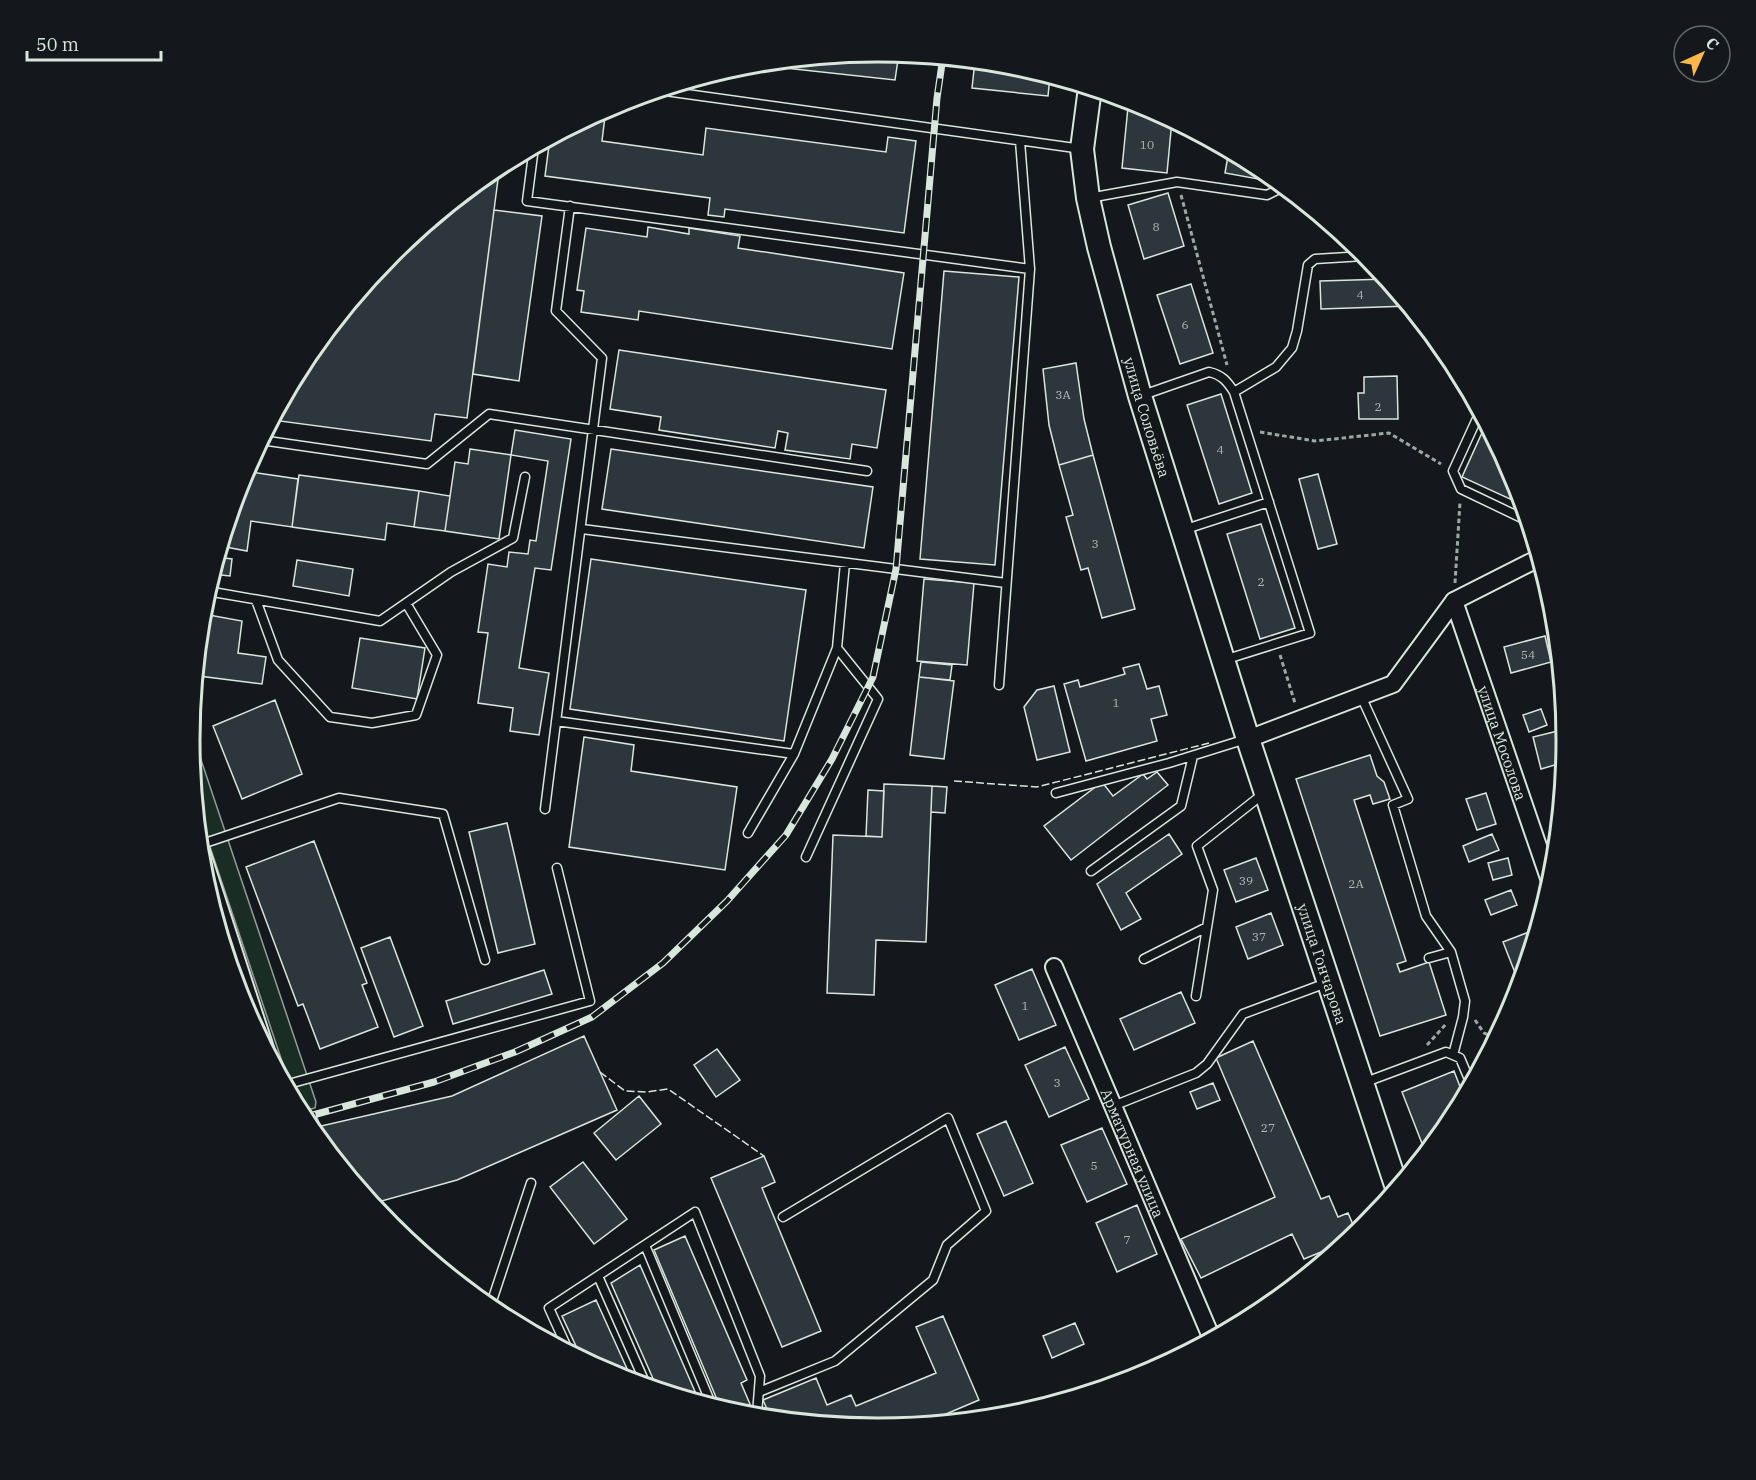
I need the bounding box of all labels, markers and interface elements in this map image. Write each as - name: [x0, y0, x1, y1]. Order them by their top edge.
- scale bar: [27, 24, 160, 62]
- north arrow: [1672, 24, 1732, 84]
- text: 50 m: [36, 33, 79, 56]
- text: С: [1702, 33, 1723, 54]
- house number: 10: [1140, 137, 1154, 152]
- house number: 8: [1152, 219, 1160, 234]
- house number: 4: [1356, 287, 1364, 302]
- house number: 6: [1181, 317, 1189, 332]
- street label: улица Соловьёва: [1120, 355, 1175, 480]
- house number: 3А: [1055, 387, 1071, 402]
- house number: 2: [1374, 399, 1382, 414]
- house number: 4: [1216, 442, 1224, 457]
- house number: 3: [1091, 536, 1099, 551]
- house number: 2: [1257, 574, 1265, 589]
- house number: 54: [1521, 647, 1535, 662]
- street label: улица Мосолова: [1474, 683, 1531, 803]
- house number: 1: [1112, 695, 1120, 710]
- house number: 39: [1239, 873, 1253, 888]
- house number: 2А: [1348, 876, 1364, 891]
- street label: улица Гончарова: [1294, 901, 1351, 1027]
- house number: 37: [1252, 929, 1266, 944]
- house number: 1: [1021, 998, 1029, 1013]
- house number: 3: [1053, 1075, 1061, 1090]
- street label: Арматурная улица: [1097, 1085, 1169, 1220]
- house number: 27: [1261, 1120, 1275, 1135]
- house number: 5: [1090, 1158, 1098, 1173]
- house number: 7: [1123, 1232, 1131, 1247]

